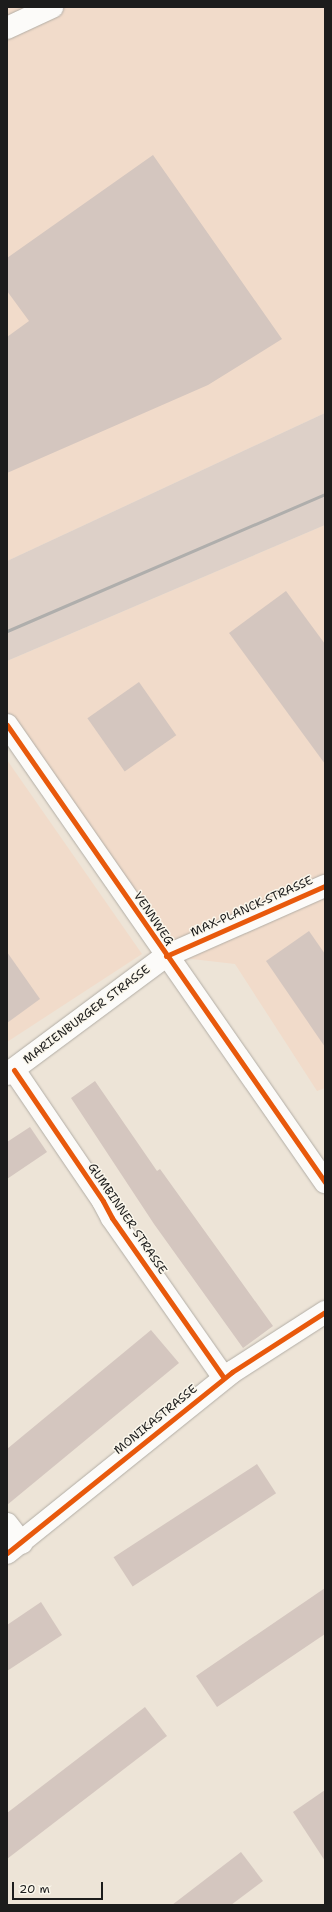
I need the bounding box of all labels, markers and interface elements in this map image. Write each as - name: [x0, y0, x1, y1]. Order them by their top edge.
- street label: MAX-PLANCK-STRASSE: [189, 874, 315, 940]
- street label: VENNWEG: [130, 890, 176, 948]
- street label: MARIENBURGER STRASSE: [21, 963, 153, 1067]
- street label: GUMBINNER STRASSE: [84, 1161, 170, 1277]
- street label: MONIKASTRASSE: [112, 1382, 200, 1458]
- scale bar: [14, 1874, 105, 1900]
- text: 20 m: [19, 1881, 50, 1897]

